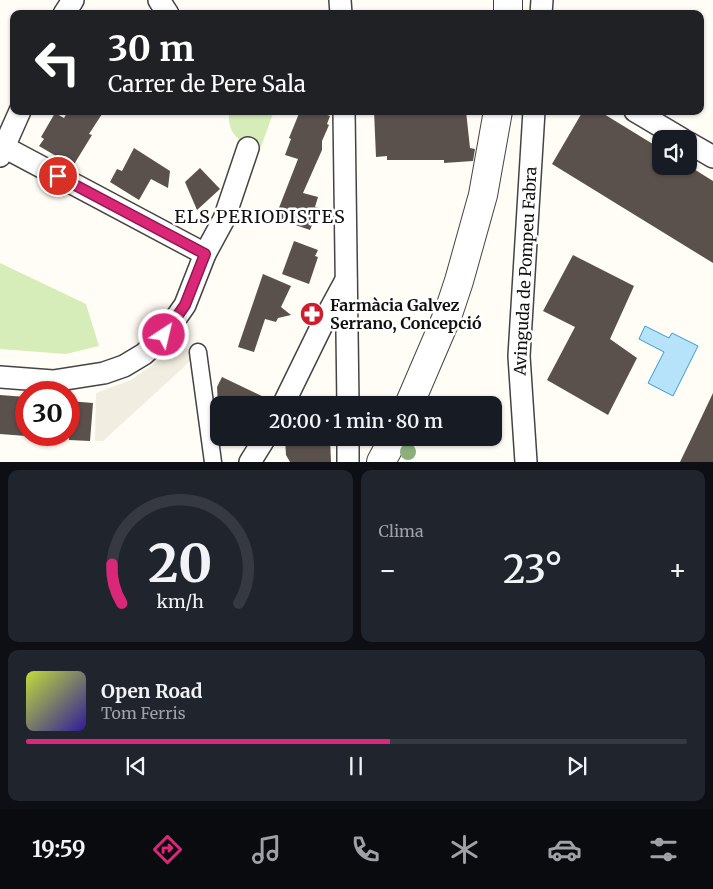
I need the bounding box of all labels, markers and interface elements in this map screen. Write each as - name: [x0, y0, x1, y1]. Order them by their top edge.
- text: 30 m: [108, 27, 194, 71]
- icon: left: [25, 30, 90, 95]
- text: Carrer de Pere Sala: [108, 70, 306, 98]
- map controls: [652, 130, 697, 175]
- button: sound: [652, 130, 697, 175]
- pin: [37, 155, 79, 197]
- icon: arrive: [44, 162, 72, 190]
- street label: Avinguda de Pompeu Fabra: [509, 166, 540, 377]
- district label: ELS PERIODISTES: [174, 205, 346, 228]
- place label: Farmàcia Galvez Serrano, Concepció: [330, 295, 482, 334]
- pharmacy icon: Farmàcia Galvez Serrano, Concepció: [299, 301, 325, 327]
- position arrow: [137, 308, 189, 360]
- speed limit sign: 30: [15, 381, 80, 446]
- text: 20:00 · 1 min · 80 m: [269, 409, 443, 433]
- text: Clima: [379, 521, 424, 541]
- text: 20: [148, 531, 212, 596]
- text: 23°: [503, 546, 563, 593]
- text: −: [379, 552, 397, 588]
- text: +: [668, 552, 687, 588]
- text: km/h: [157, 590, 204, 613]
- text: Open Road: [101, 679, 203, 703]
- text: Tom Ferris: [101, 703, 186, 723]
- icon: previous: [122, 752, 150, 780]
- icon: pause: [342, 752, 370, 780]
- icon: next: [563, 752, 591, 780]
- icon: directions: [150, 832, 185, 867]
- icon: music: [249, 832, 284, 867]
- icon: phone: [348, 832, 383, 867]
- icon: climate: [447, 832, 482, 867]
- icon: car: [547, 832, 582, 867]
- icon: filters: [646, 832, 681, 867]
- text: 19:59: [32, 835, 86, 863]

